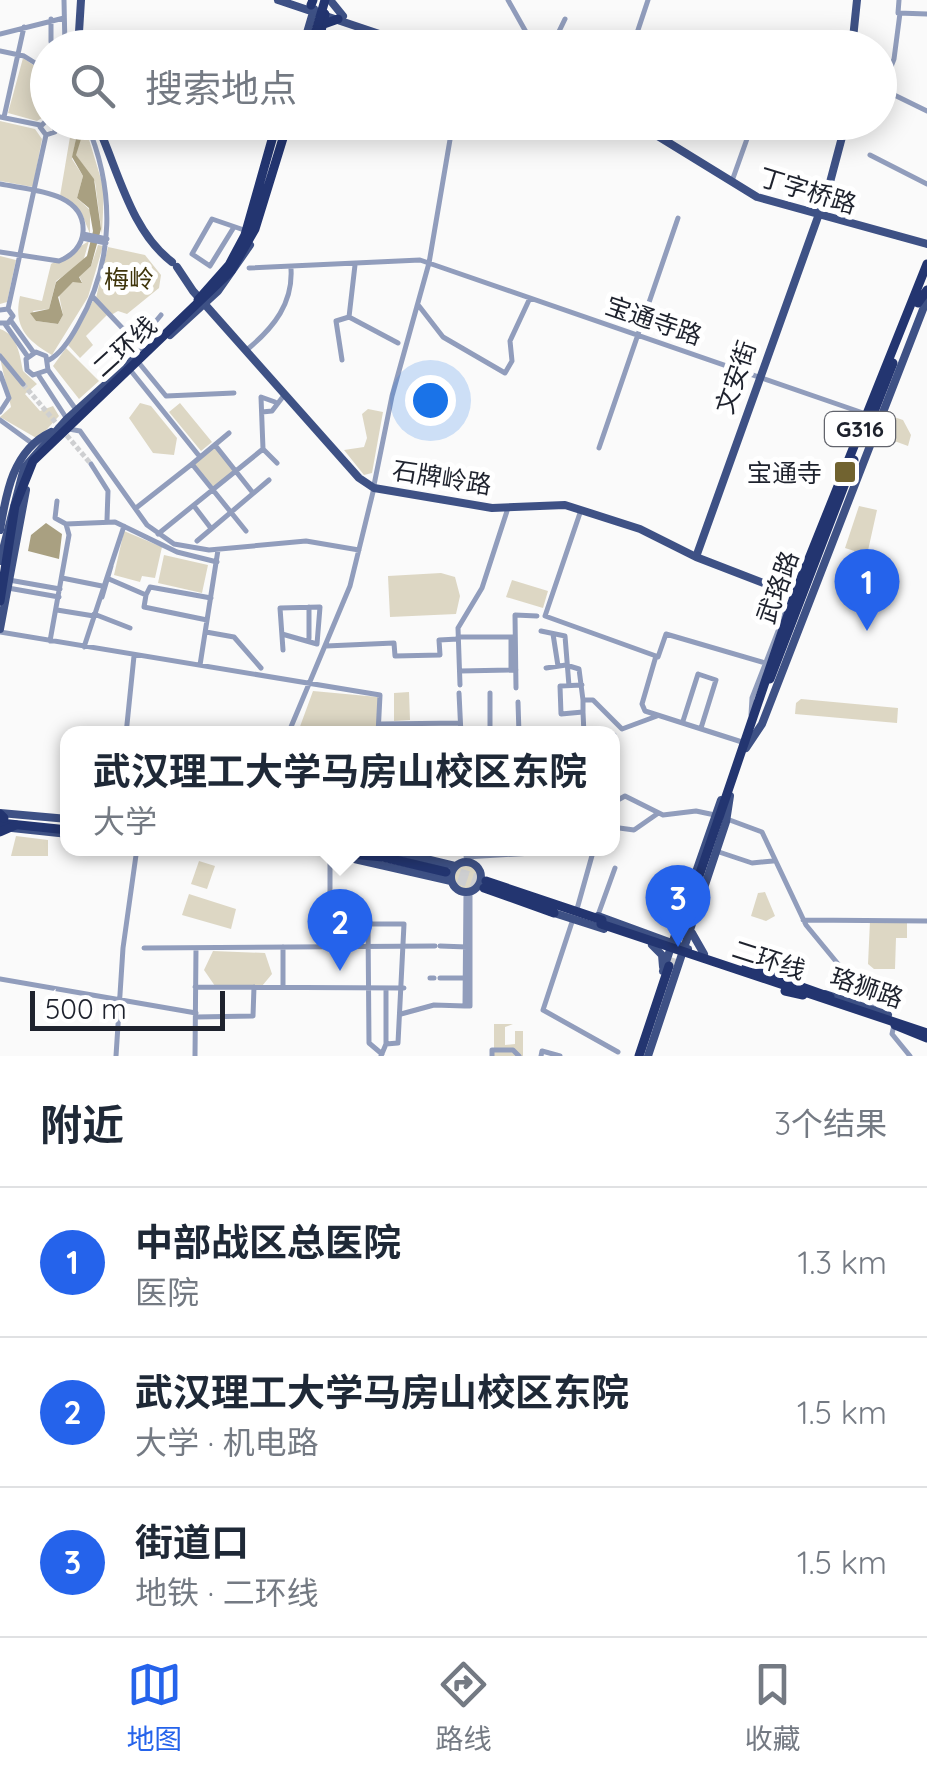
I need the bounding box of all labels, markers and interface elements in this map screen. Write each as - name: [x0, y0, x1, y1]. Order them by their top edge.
- search box: [30, 30, 897, 140]
- icon: search: [65, 58, 120, 113]
- text: 搜索地点: [145, 64, 297, 112]
- street label: 丁字桥路: [756, 161, 860, 219]
- park label: 梅岭: [104, 263, 154, 294]
- street label: 宝通寺路: [602, 289, 706, 351]
- street label: 二环线: [86, 309, 162, 383]
- street label: 文安街: [708, 336, 762, 418]
- your location: [405, 375, 456, 426]
- road number: G316: [825, 412, 895, 446]
- street label: 石牌岭路: [390, 454, 494, 500]
- place label: 宝通寺: [747, 457, 822, 488]
- marker: 宝通寺: [832, 459, 858, 485]
- street label: 武珞路: [750, 546, 804, 628]
- pin: 1: [834, 548, 900, 631]
- popup: [60, 726, 620, 856]
- text: 武汉理工大学马房山校区东院: [93, 747, 587, 795]
- text: 大学: [93, 801, 157, 841]
- pin: 3: [646, 864, 710, 947]
- pin: 2: [308, 888, 372, 971]
- street label: 二环线: [729, 933, 809, 985]
- street label: 珞狮路: [826, 960, 908, 1014]
- scale bar: [30, 986, 225, 1030]
- text: 500 m: [45, 991, 127, 1026]
- text: 附近: [40, 1098, 124, 1151]
- text: 3个结果: [774, 1103, 887, 1143]
- text: 中部战区总医院: [135, 1218, 401, 1266]
- text: 1: [66, 1242, 79, 1282]
- text: 1.3 km: [798, 1242, 887, 1282]
- text: 医院: [135, 1272, 199, 1312]
- text: 武汉理工大学马房山校区东院: [135, 1368, 629, 1416]
- text: 2: [63, 1392, 82, 1432]
- text: 1.5 km: [797, 1392, 887, 1432]
- text: 大学 · 机电路: [135, 1422, 319, 1462]
- text: 街道口: [135, 1518, 249, 1566]
- text: 3: [64, 1542, 81, 1582]
- text: 1.5 km: [797, 1542, 887, 1582]
- text: 地铁 · 二环线: [135, 1572, 319, 1612]
- tab: 地图: [126, 1657, 183, 1757]
- tab: 路线: [435, 1657, 492, 1757]
- tab: 收藏: [744, 1657, 801, 1757]

